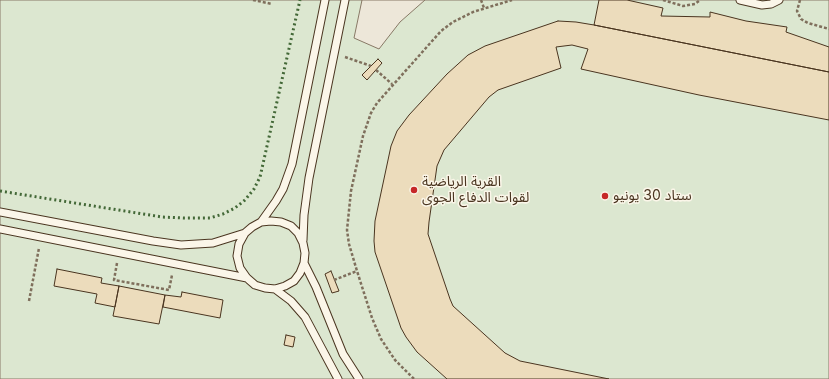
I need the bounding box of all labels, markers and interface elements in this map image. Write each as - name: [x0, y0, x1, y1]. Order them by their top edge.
- place label: القرية الرياضية لقوات الدفاع الجوى: [422, 174, 529, 206]
- marker: القرية الرياضية لقوات الدفاع الجوى: [409, 185, 419, 195]
- place label: ستاد 30 يونيو: [613, 188, 692, 204]
- marker: ستاد 30 يونيو: [600, 191, 610, 201]

